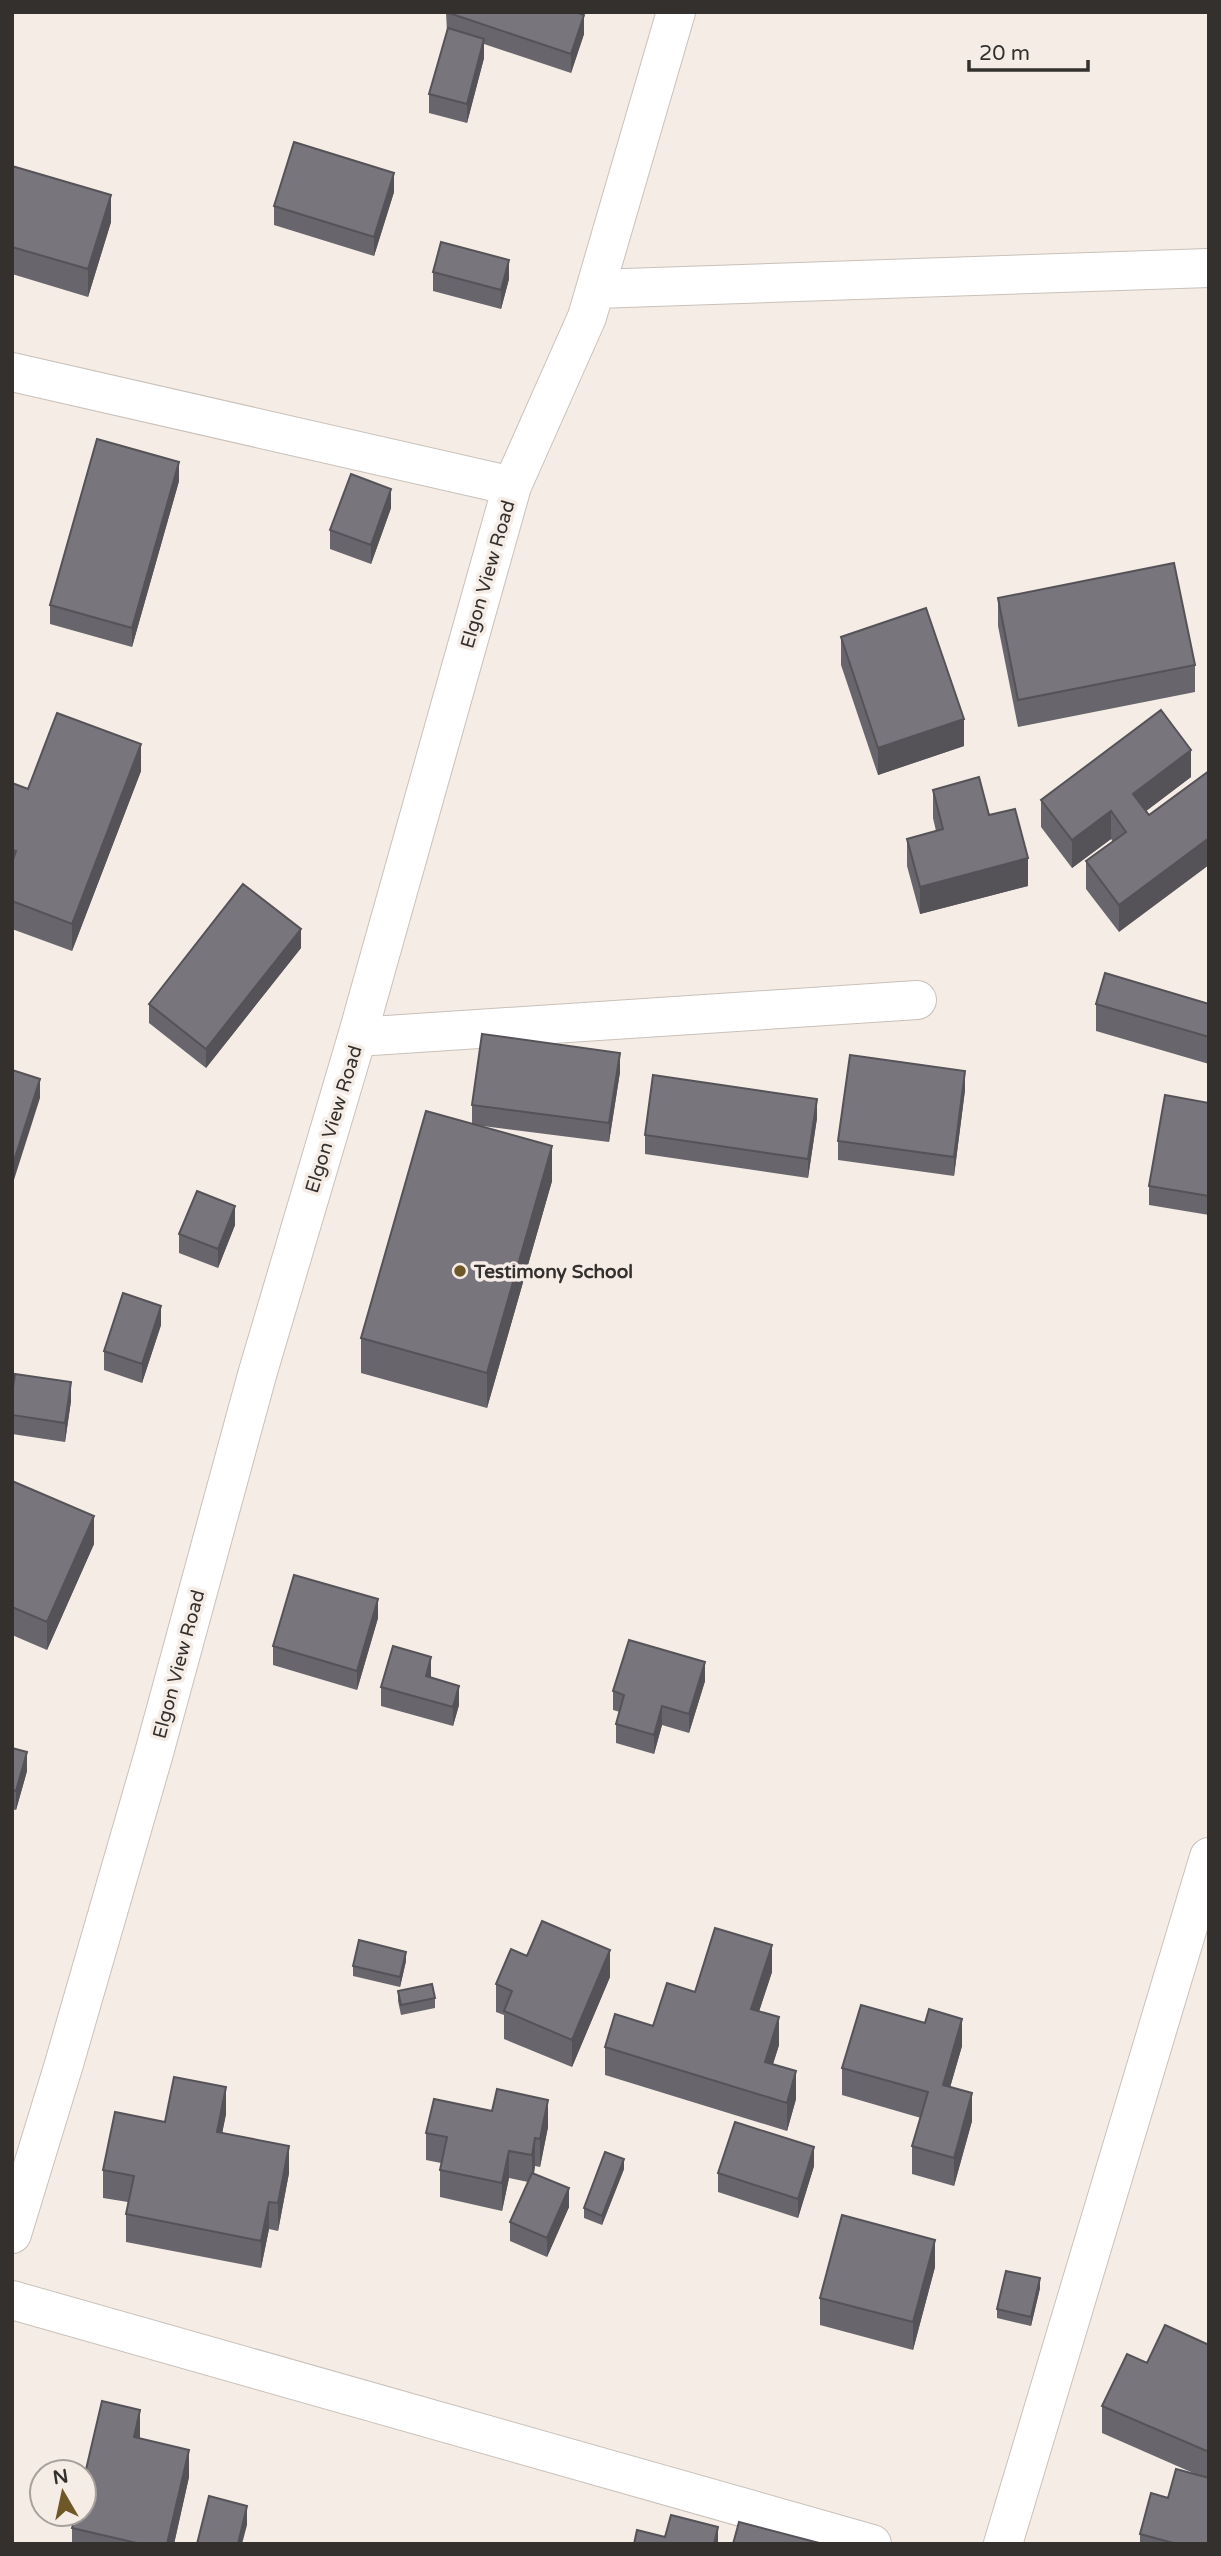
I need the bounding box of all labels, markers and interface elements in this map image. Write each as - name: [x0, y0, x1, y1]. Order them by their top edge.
- scale bar: [969, 28, 1088, 72]
- text: 20 m: [979, 41, 1030, 66]
- street label: Elgon View Road: [456, 498, 520, 651]
- street label: Elgon View Road: [301, 1043, 367, 1196]
- place label: Testimony School: [473, 1261, 633, 1284]
- marker: Testimony School: [452, 1263, 468, 1279]
- street label: Elgon View Road: [149, 1588, 209, 1741]
- north arrow: [28, 2458, 98, 2528]
- text: N: [51, 2465, 70, 2489]

